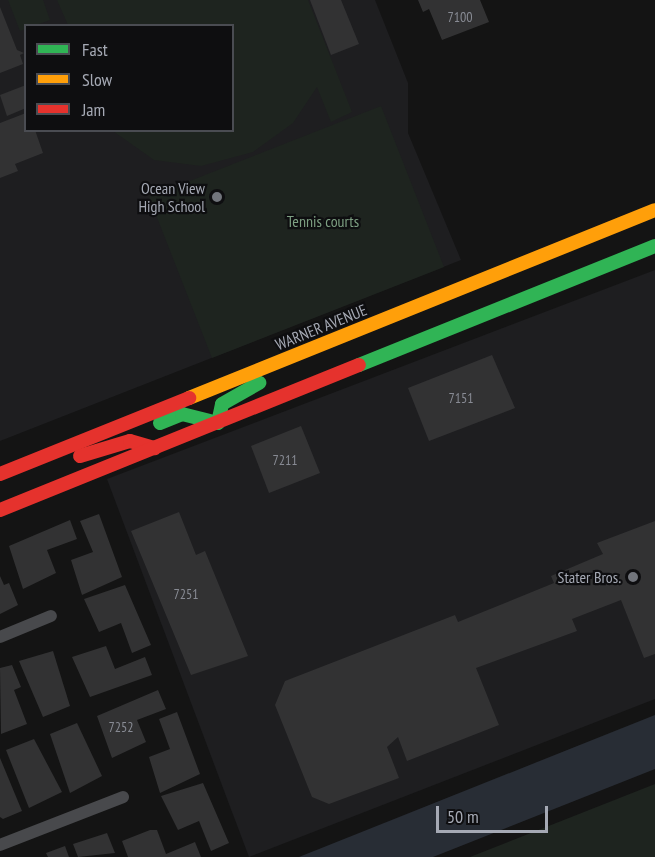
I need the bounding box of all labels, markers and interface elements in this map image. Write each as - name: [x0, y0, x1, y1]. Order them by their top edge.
- house number: 7100: [447, 9, 473, 25]
- legend: [24, 24, 234, 132]
- text: Fast: [82, 38, 108, 61]
- text: Slow: [82, 68, 112, 91]
- text: Jam: [82, 98, 105, 121]
- place label: Ocean View High School: [138, 178, 205, 216]
- marker: Ocean View High School: [210, 190, 224, 204]
- park label: Tennis courts: [287, 211, 359, 231]
- street label: WARNER AVENUE: [272, 300, 370, 354]
- house number: 7151: [448, 390, 474, 406]
- house number: 7211: [272, 452, 298, 468]
- place label: Stater Bros.: [558, 567, 621, 587]
- marker: Stater Bros.: [626, 570, 640, 584]
- house number: 7251: [173, 586, 199, 602]
- house number: 7252: [108, 719, 134, 735]
- scale bar: [439, 794, 552, 832]
- text: 50 m: [447, 805, 479, 828]

